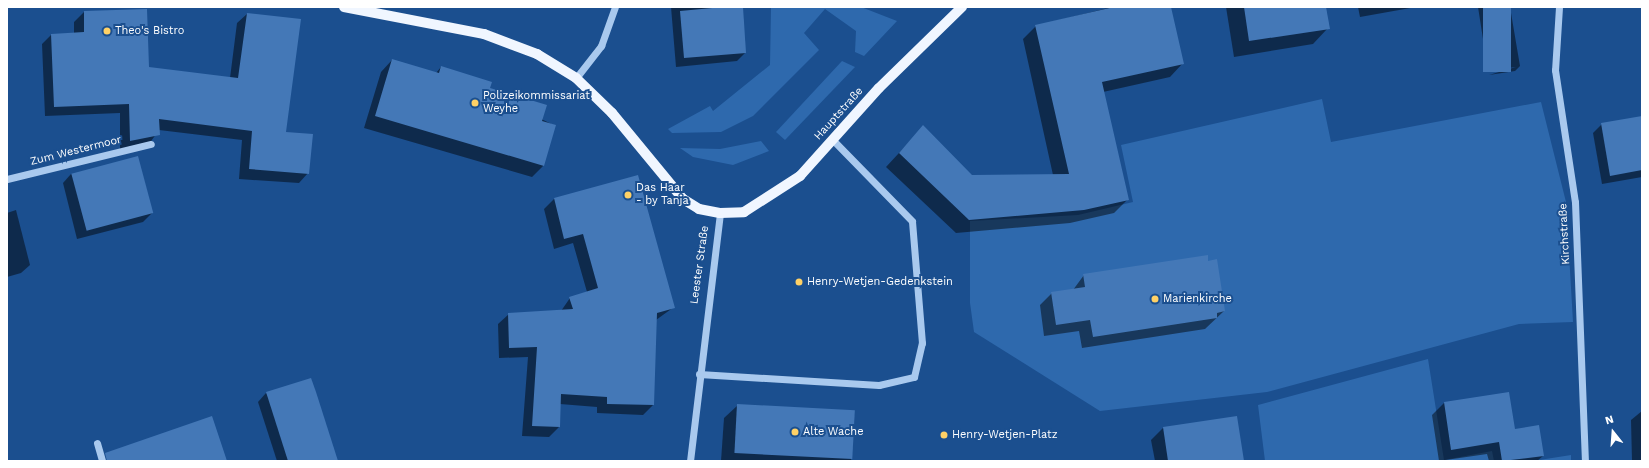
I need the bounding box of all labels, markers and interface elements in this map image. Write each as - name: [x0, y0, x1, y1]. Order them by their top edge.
- place label: Theo's Bistro: [115, 24, 184, 38]
- marker: Theo's Bistro: [102, 26, 112, 36]
- street label: Hauptstraße: [812, 85, 866, 143]
- place label: Polizeikommissariat Weyhe: [483, 90, 590, 116]
- marker: Polizeikommissariat Weyhe: [470, 98, 480, 108]
- street label: Zum Westermoor: [29, 133, 123, 169]
- place label: Das Haar - by Tanja: [636, 182, 689, 208]
- marker: Das Haar - by Tanja: [623, 190, 633, 200]
- street label: Kirchstraße: [1557, 203, 1573, 265]
- street label: Leester Straße: [688, 225, 712, 305]
- place label: Henry-Wetjen-Gedenkstein: [807, 275, 953, 289]
- marker: Henry-Wetjen-Gedenkstein: [794, 277, 804, 287]
- place label: Marienkirche: [1163, 292, 1232, 306]
- marker: Marienkirche: [1150, 294, 1160, 304]
- north arrow: [1593, 412, 1633, 452]
- text: N: [1604, 413, 1615, 427]
- place label: Alte Wache: [803, 425, 864, 439]
- marker: Alte Wache: [790, 427, 800, 437]
- place label: Henry-Wetjen-Platz: [952, 428, 1058, 442]
- marker: Henry-Wetjen-Platz: [939, 430, 949, 440]

